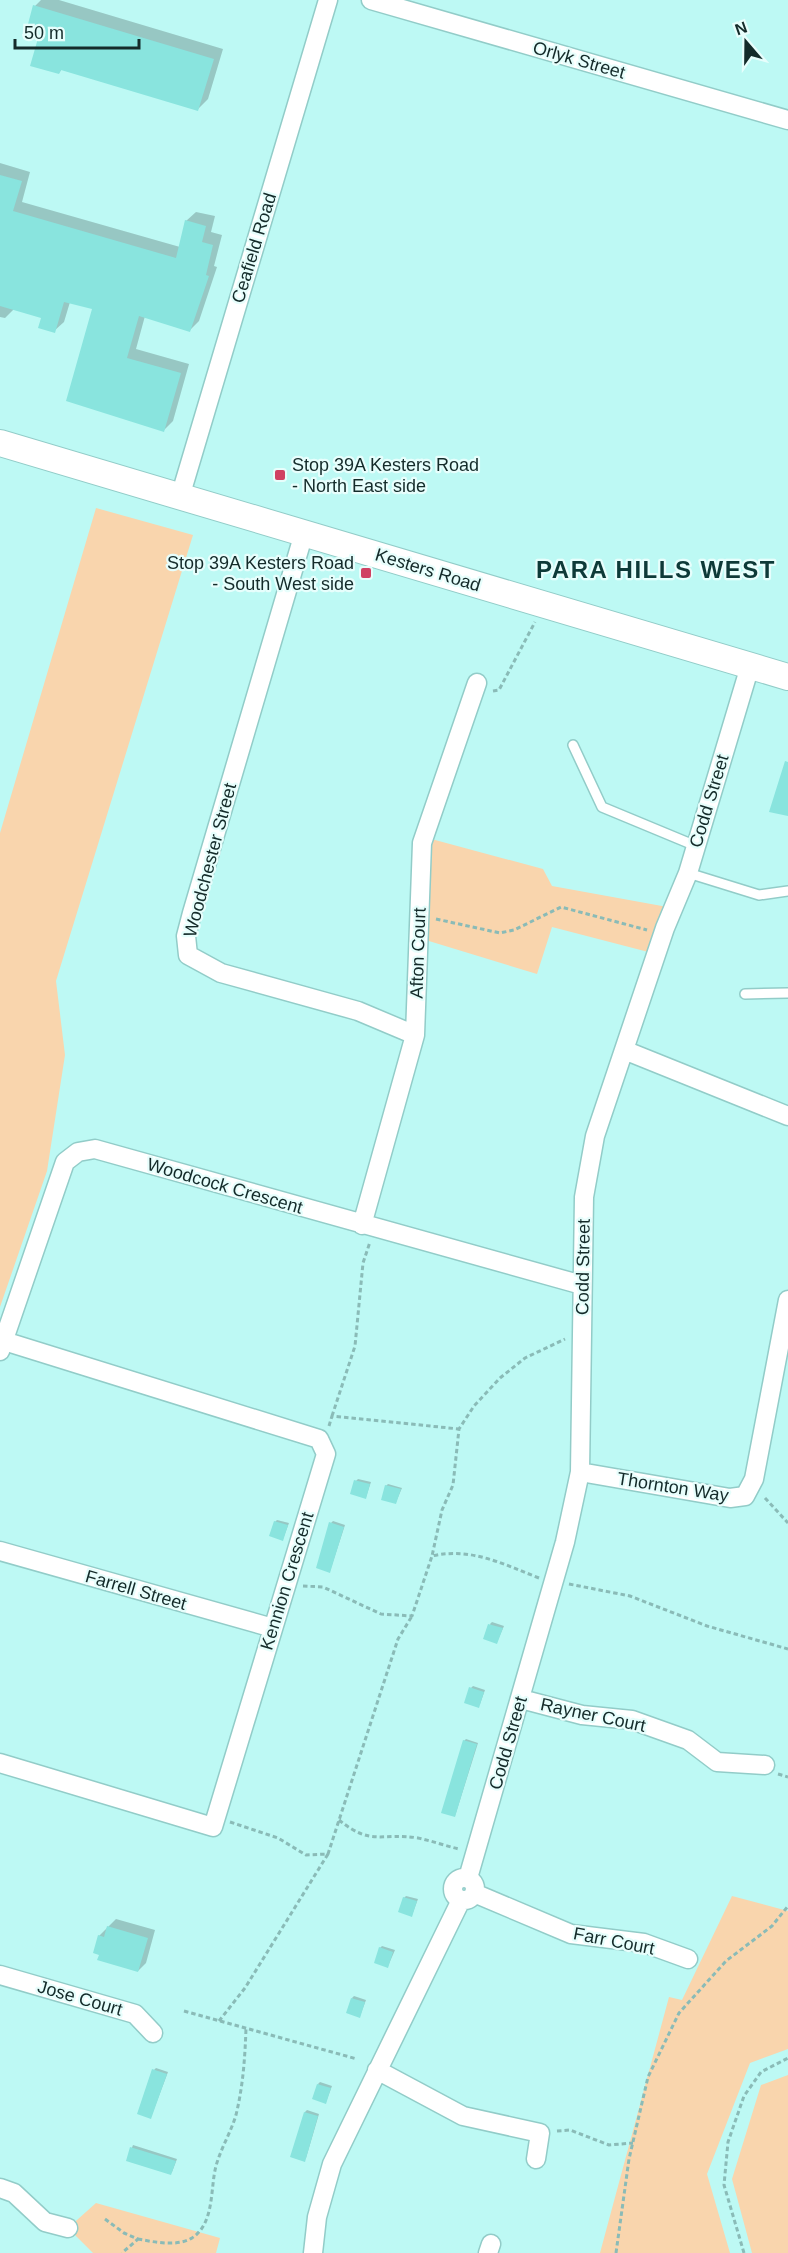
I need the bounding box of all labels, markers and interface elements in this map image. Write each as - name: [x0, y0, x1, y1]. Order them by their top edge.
- scale bar: [15, 12, 140, 50]
- north arrow: [716, 12, 776, 72]
- text: N: [733, 18, 749, 38]
- text: 50 m: [24, 23, 64, 43]
- street label: Orlyk Street: [531, 37, 627, 83]
- street label: Ceafield Road: [228, 191, 280, 305]
- place label: Stop 39A Kesters Road - North East side: [292, 455, 479, 496]
- marker: Stop 39A Kesters Road - North East side: [273, 468, 287, 482]
- street label: Kesters Road: [373, 544, 483, 596]
- place label: Stop 39A Kesters Road - South West side: [167, 553, 354, 594]
- district label: PARA HILLS WEST: [536, 556, 776, 583]
- marker: Stop 39A Kesters Road - South West side: [359, 566, 373, 580]
- street label: Codd Street: [685, 752, 733, 850]
- street label: Woodchester Street: [180, 781, 240, 939]
- street label: Afton Court: [406, 907, 430, 999]
- street label: Woodcock Crescent: [145, 1154, 305, 1218]
- street label: Codd Street: [572, 1219, 594, 1315]
- street label: Thornton Way: [616, 1468, 730, 1506]
- street label: Kennion Crescent: [257, 1510, 317, 1652]
- street label: Farrell Street: [83, 1566, 189, 1614]
- street label: Codd Street: [485, 1694, 531, 1792]
- street label: Rayner Court: [539, 1694, 647, 1736]
- street label: Farr Court: [572, 1923, 656, 1959]
- street label: Jose Court: [35, 1976, 125, 2020]

